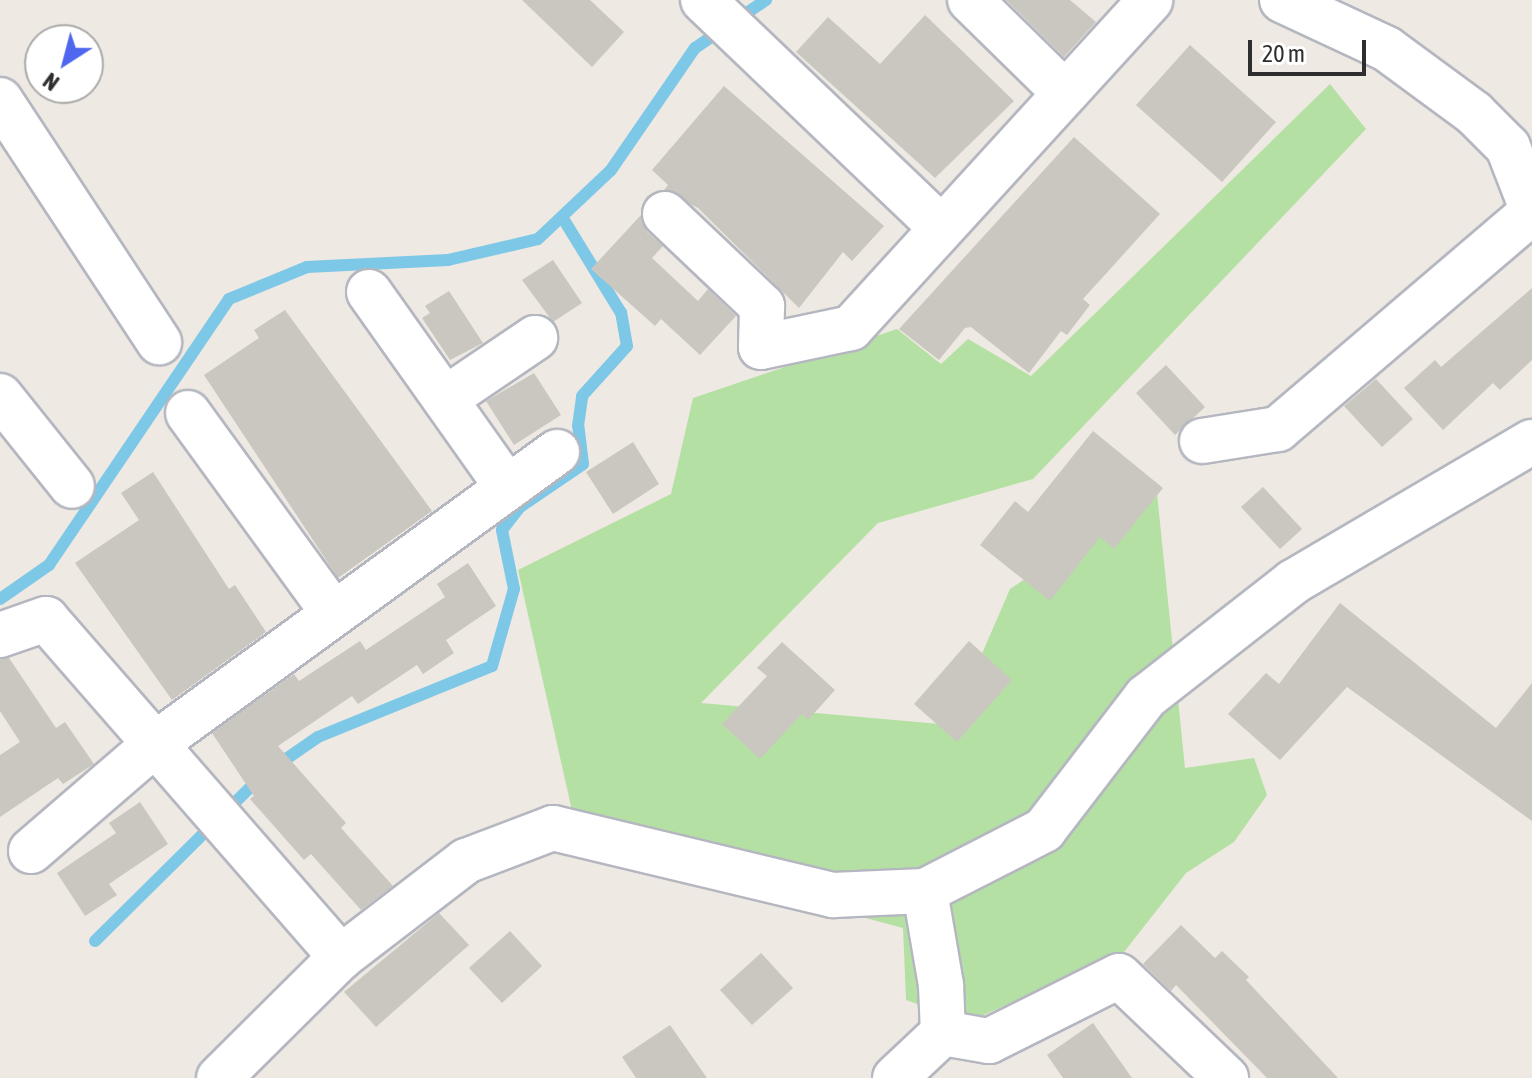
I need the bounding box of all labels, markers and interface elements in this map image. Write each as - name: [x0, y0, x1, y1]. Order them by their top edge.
- north arrow: [24, 24, 104, 104]
- scale bar: [1252, 24, 1370, 74]
- text: 20 m: [1262, 40, 1305, 67]
- text: N: [38, 67, 64, 96]

